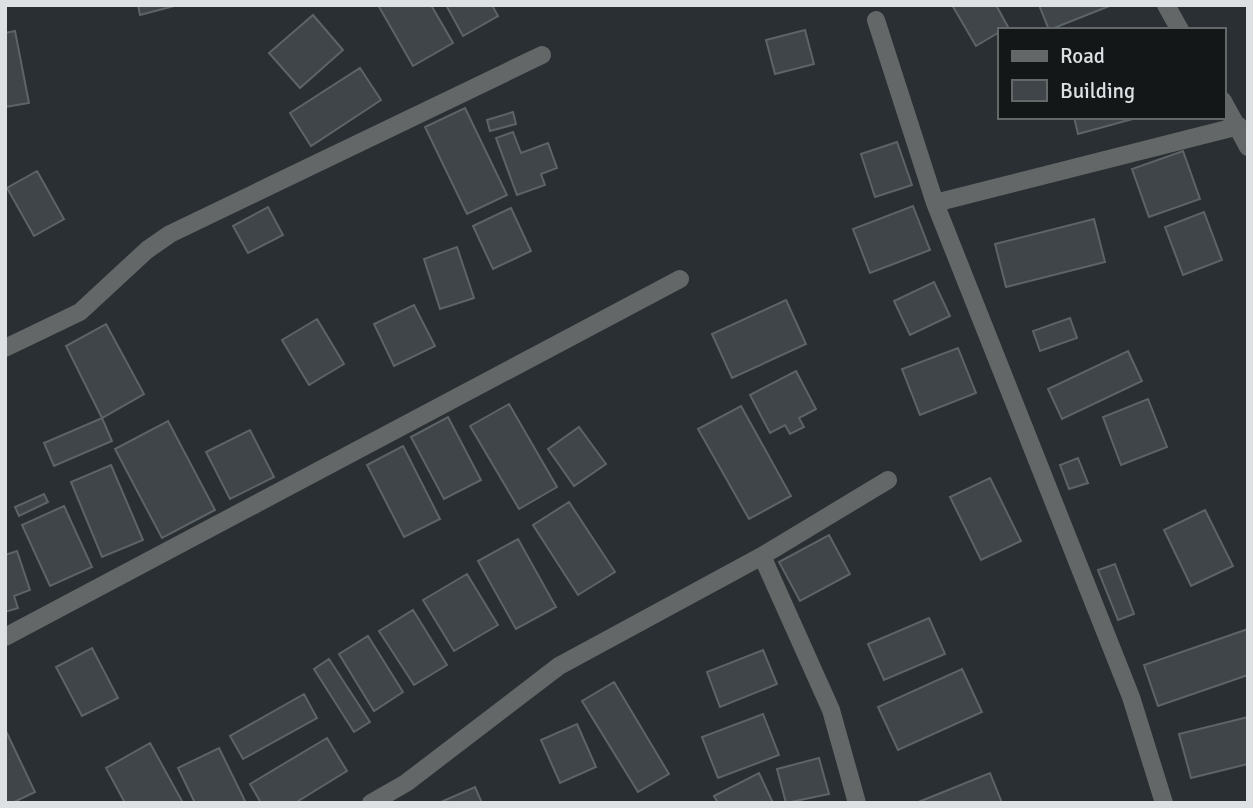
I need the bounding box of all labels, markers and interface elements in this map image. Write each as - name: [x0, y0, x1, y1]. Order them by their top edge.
- legend: [998, 28, 1225, 119]
- text: Road: [1060, 43, 1105, 69]
- text: Building: [1060, 78, 1135, 104]

